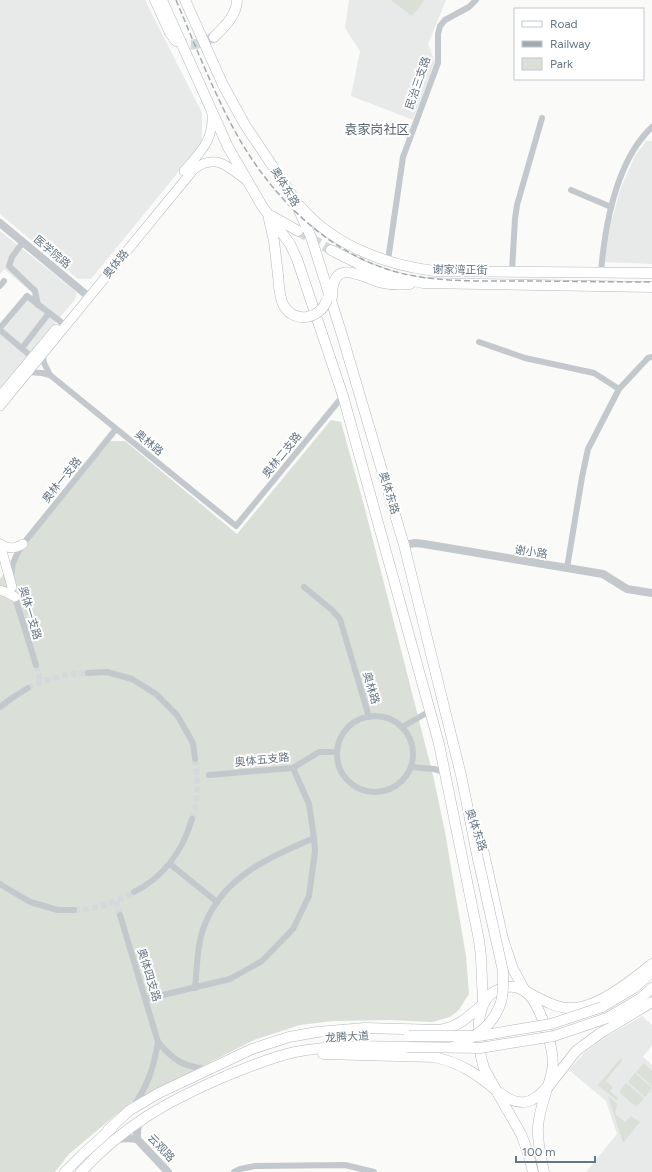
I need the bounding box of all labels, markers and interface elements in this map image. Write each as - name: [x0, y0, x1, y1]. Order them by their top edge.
- legend: [514, 8, 644, 80]
- text: Road: [550, 17, 578, 31]
- text: Railway: [550, 37, 591, 51]
- street label: 民治三支路: [403, 55, 433, 111]
- text: Park: [550, 57, 573, 71]
- district label: 袁家岗社区: [344, 122, 410, 137]
- street label: 奥体东路: [268, 165, 302, 209]
- street label: 医学院路: [31, 233, 73, 271]
- street label: 奥体路: [101, 247, 131, 281]
- street label: 谢家湾正街: [432, 263, 488, 277]
- street label: 奥林路: [132, 428, 166, 458]
- street label: 奥林二支路: [260, 430, 304, 480]
- street label: 奥林一支路: [40, 455, 84, 505]
- street label: 奥体东路: [376, 470, 402, 516]
- street label: 谢小路: [514, 543, 548, 561]
- street label: 奥体一支路: [16, 585, 44, 641]
- street label: 奥林路: [360, 670, 382, 706]
- street label: 奥体五支路: [234, 751, 290, 769]
- street label: 奥体东路: [463, 807, 489, 853]
- street label: 奥体四支路: [135, 947, 163, 1003]
- street label: 龙腾大道: [325, 1029, 369, 1045]
- street label: 云观路: [145, 1132, 177, 1164]
- scale bar: [516, 1138, 595, 1164]
- text: 100 m: [522, 1145, 556, 1159]

